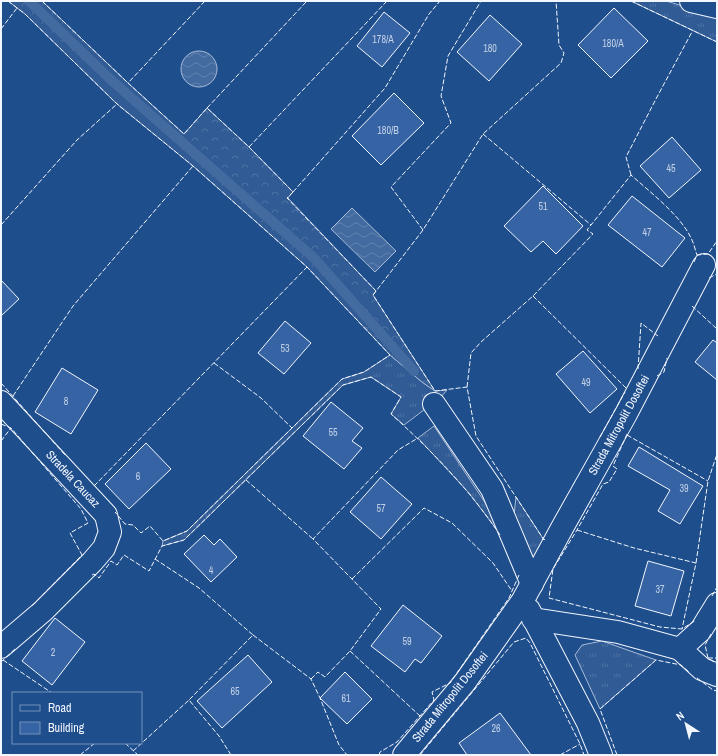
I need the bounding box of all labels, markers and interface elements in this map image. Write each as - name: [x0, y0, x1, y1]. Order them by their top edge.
- house number: 178/A: [372, 33, 394, 46]
- house number: 180/A: [602, 37, 624, 50]
- house number: 180: [483, 42, 497, 55]
- house number: 180/B: [377, 124, 399, 137]
- house number: 45: [666, 162, 676, 175]
- house number: 51: [538, 200, 548, 213]
- house number: 47: [642, 226, 652, 239]
- house number: 53: [280, 342, 290, 355]
- street label: Strada Mitropolit Dosoftei: [585, 372, 653, 478]
- house number: 49: [581, 376, 591, 389]
- house number: 8: [64, 395, 69, 408]
- house number: 55: [328, 426, 338, 439]
- street label: Stradela Caucaz: [42, 447, 104, 511]
- house number: 6: [136, 470, 141, 483]
- house number: 39: [679, 482, 689, 495]
- house number: 57: [376, 502, 386, 515]
- house number: 4: [209, 564, 214, 577]
- house number: 37: [655, 583, 665, 596]
- house number: 59: [402, 635, 412, 648]
- house number: 2: [51, 646, 56, 659]
- street label: Strada Mitropolit Dosoftei: [408, 648, 492, 746]
- house number: 65: [230, 685, 240, 698]
- legend: [12, 692, 142, 744]
- house number: 61: [341, 692, 351, 705]
- text: Road: [48, 700, 72, 716]
- north arrow: [666, 704, 706, 744]
- text: N: [673, 708, 687, 723]
- text: Building: [48, 720, 85, 736]
- house number: 26: [491, 722, 501, 735]

